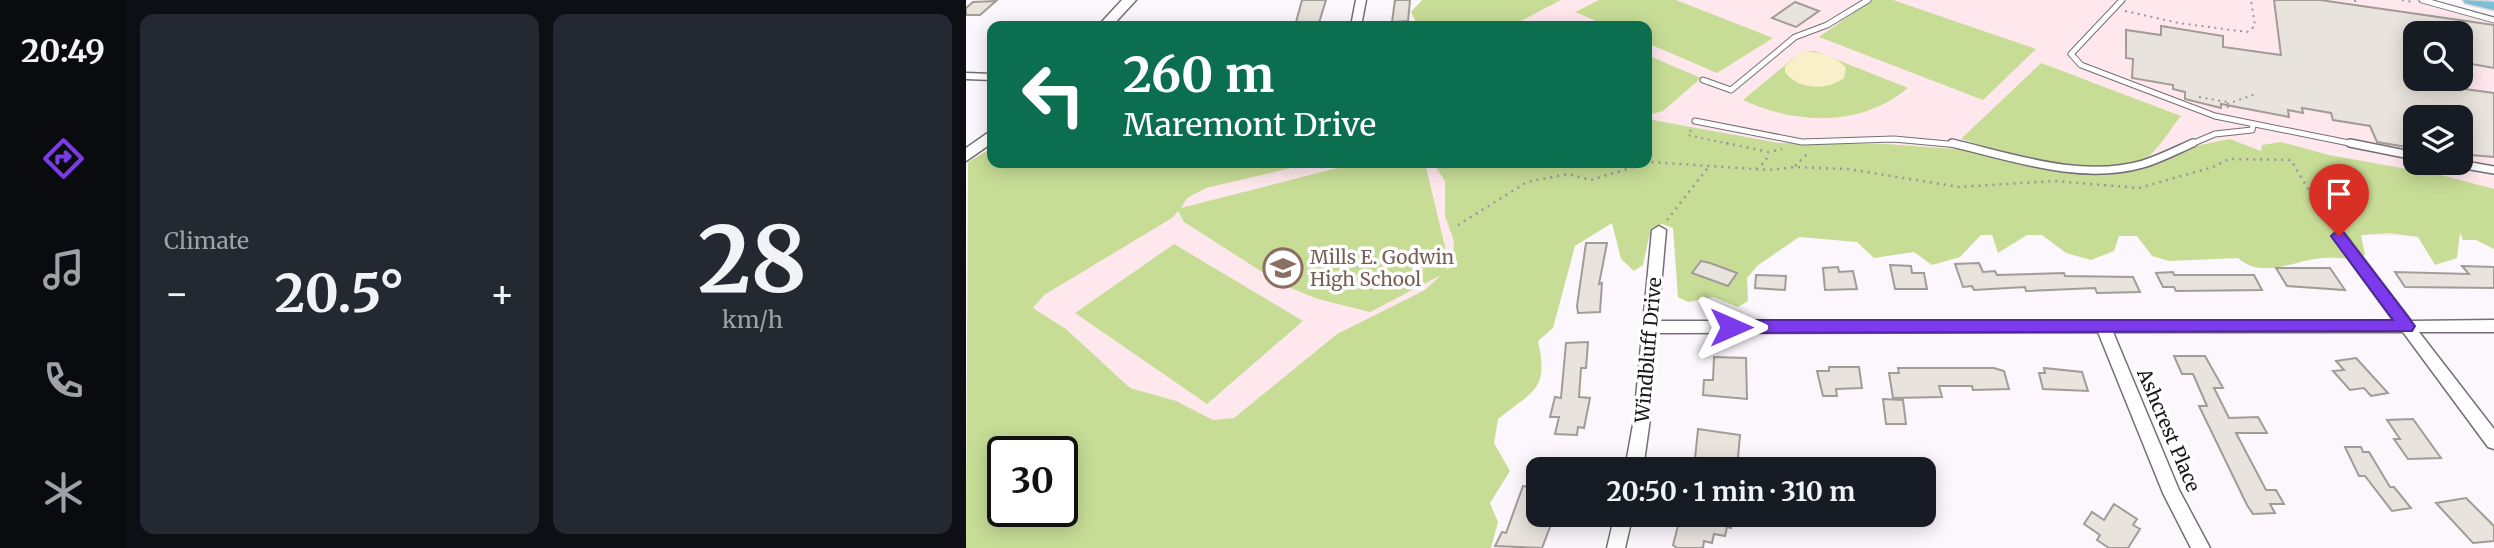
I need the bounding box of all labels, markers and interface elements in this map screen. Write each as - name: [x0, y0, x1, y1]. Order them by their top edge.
- map controls: [2403, 21, 2473, 175]
- button: search: [2403, 21, 2473, 91]
- text: 20:49: [21, 31, 105, 71]
- text: 260 m: [1123, 44, 1274, 105]
- icon: left: [1008, 49, 1099, 140]
- text: Maremont Drive: [1123, 105, 1376, 145]
- button: layers: [2403, 105, 2473, 175]
- icon: directions: [39, 134, 88, 183]
- pin: [2309, 164, 2369, 236]
- icon: arrive: [2320, 175, 2358, 213]
- text: 28: [698, 202, 807, 317]
- text: Climate: [164, 226, 249, 255]
- icon: music: [39, 245, 88, 294]
- place label: Mills E. Godwin High School: [1310, 245, 1455, 291]
- school or university icon: Mills E. Godwin High School: [1262, 247, 1304, 289]
- text: 20.5°: [275, 261, 404, 326]
- text: −: [164, 270, 189, 317]
- text: +: [490, 270, 515, 317]
- street label: Windbluff Drive: [1630, 276, 1666, 425]
- position arrow: [1694, 290, 1768, 364]
- text: km/h: [722, 305, 783, 334]
- icon: phone: [39, 356, 88, 405]
- street label: Ashcrest Place: [2132, 364, 2206, 495]
- speed limit sign: 30: [987, 436, 1078, 527]
- icon: climate: [39, 468, 88, 517]
- text: 20:50 · 1 min · 310 m: [1607, 475, 1855, 508]

